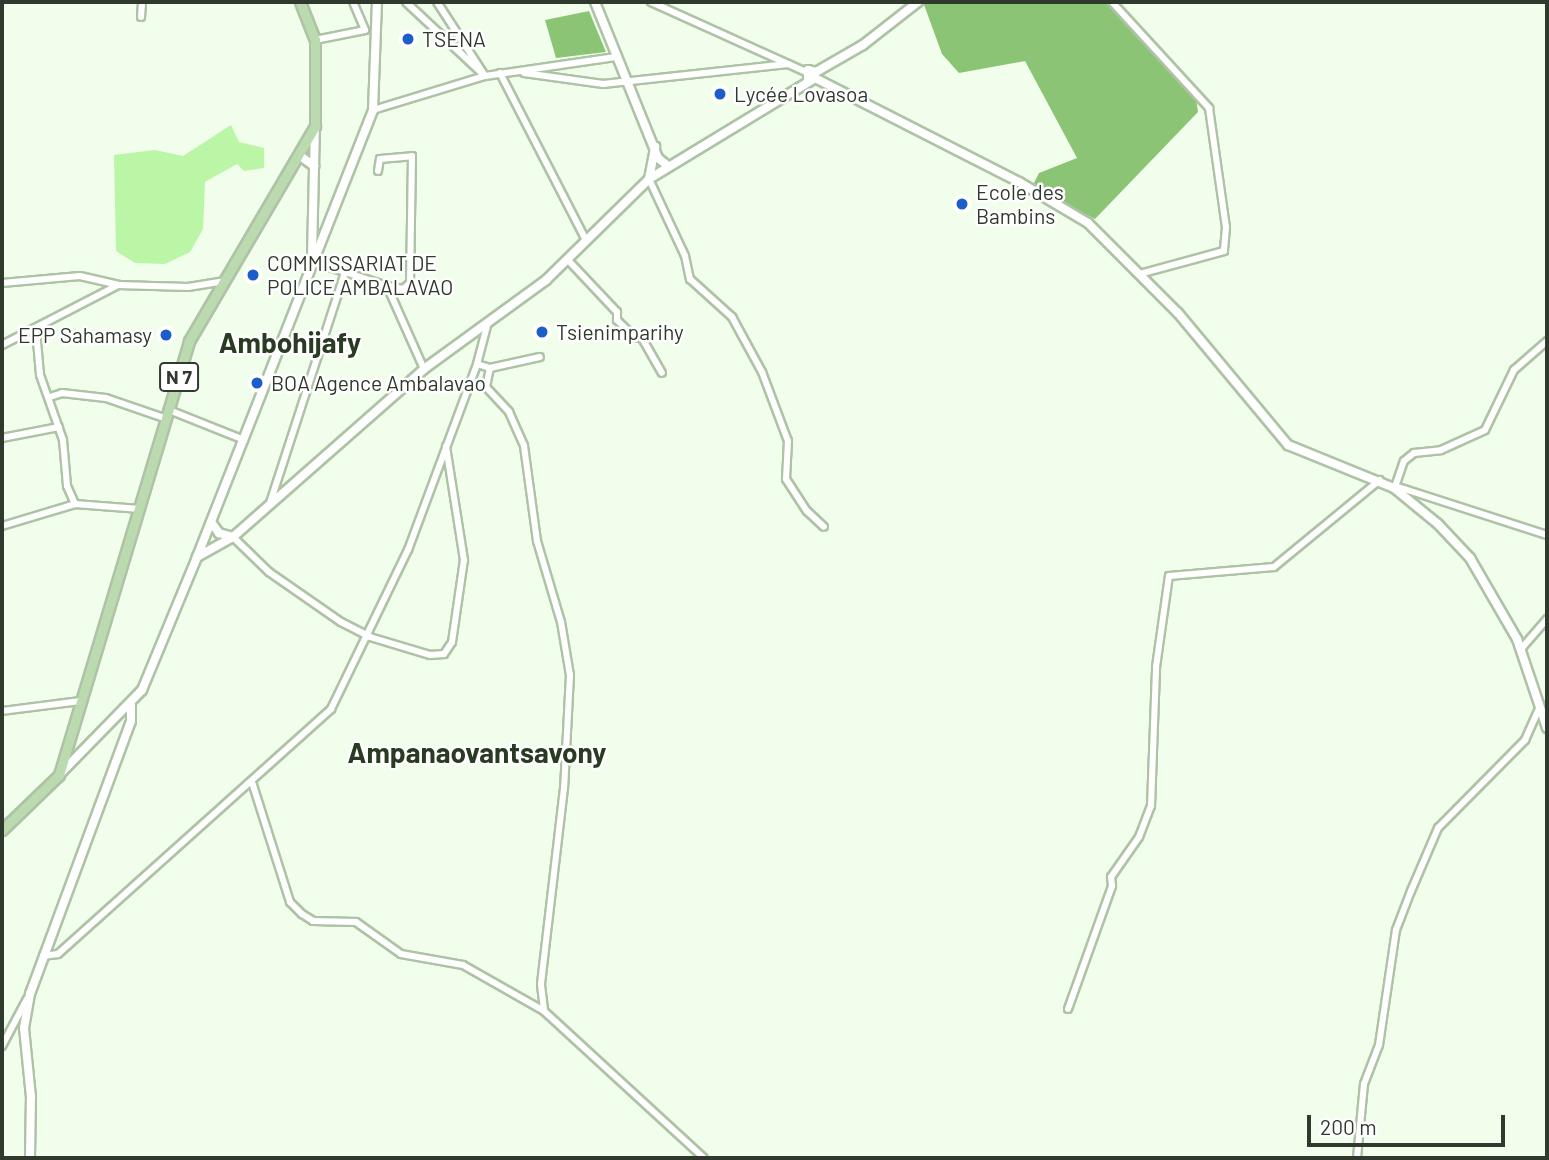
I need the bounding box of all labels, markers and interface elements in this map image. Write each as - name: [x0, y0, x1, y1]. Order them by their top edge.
- place label: TSENA: [422, 26, 486, 52]
- marker: TSENA: [400, 31, 416, 47]
- place label: Lycée Lovasoa: [734, 81, 868, 107]
- marker: Lycée Lovasoa: [712, 86, 728, 102]
- place label: Ecole des Bambins: [976, 179, 1064, 229]
- marker: Ecole des Bambins: [954, 196, 970, 212]
- place label: COMMISSARIAT DE POLICE AMBALAVAO: [267, 250, 453, 300]
- marker: COMMISSARIAT DE POLICE AMBALAVAO: [245, 267, 261, 283]
- place label: Tsienimparihy: [556, 319, 684, 345]
- place label: EPP Sahamasy: [18, 322, 152, 348]
- marker: Tsienimparihy: [534, 324, 550, 340]
- district label: Ambohijafy: [219, 325, 361, 359]
- marker: EPP Sahamasy: [158, 327, 174, 343]
- road number: N 7: [158, 362, 200, 392]
- place label: BOA Agence Ambalavao: [271, 370, 486, 396]
- marker: BOA Agence Ambalavao: [249, 375, 265, 391]
- district label: Ampanaovantsavony: [348, 735, 606, 769]
- scale bar: [1311, 1100, 1509, 1144]
- text: 200 m: [1320, 1114, 1377, 1139]

